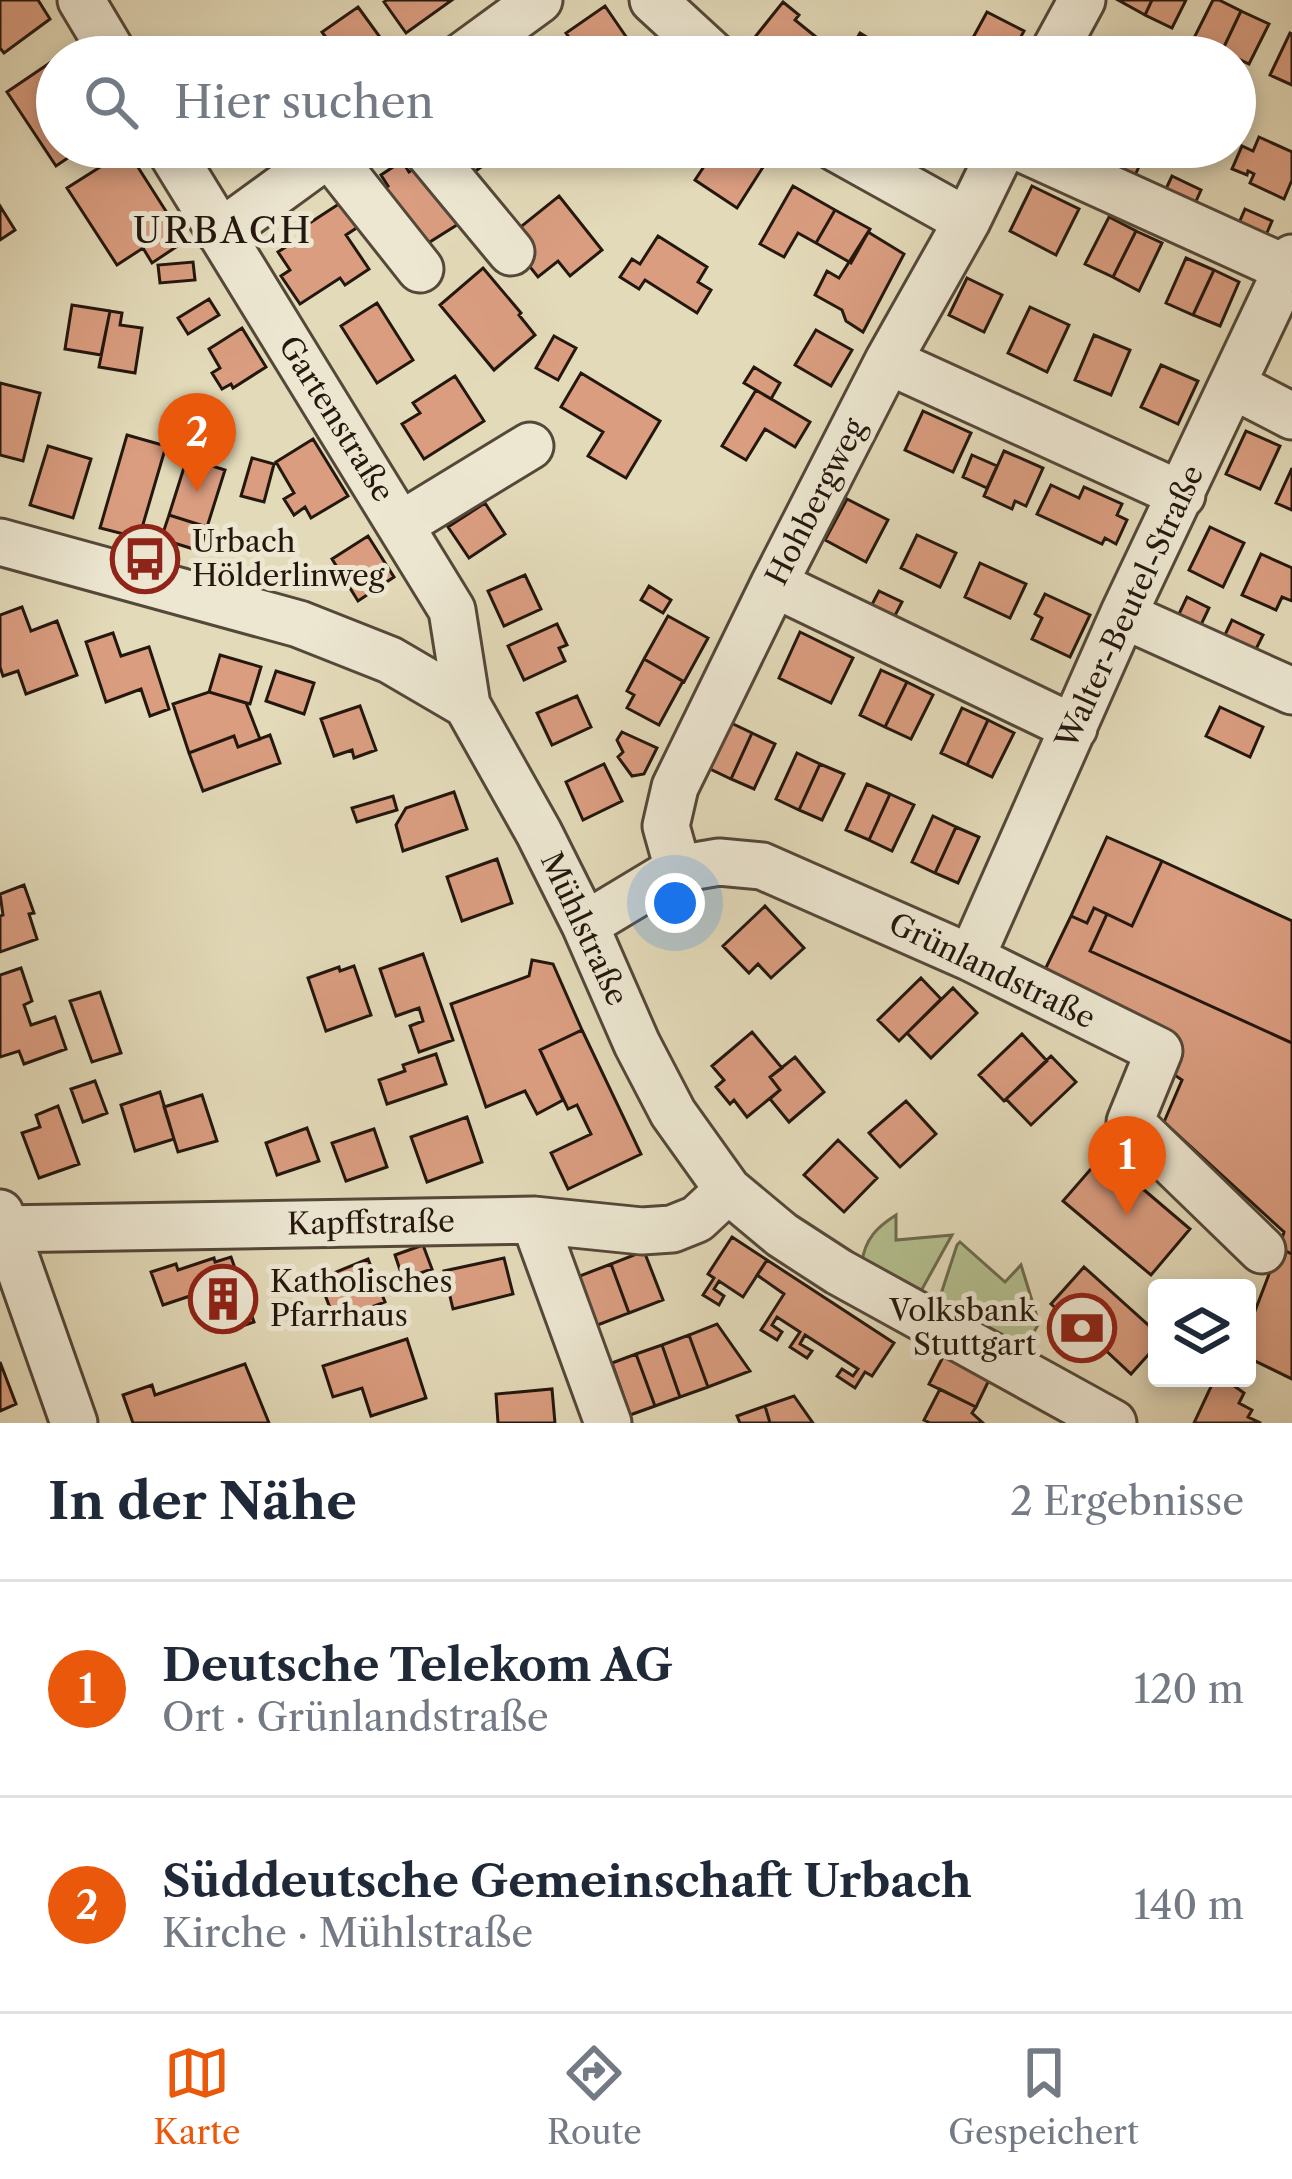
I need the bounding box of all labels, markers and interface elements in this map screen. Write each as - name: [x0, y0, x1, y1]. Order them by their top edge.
- search box: [36, 36, 1256, 168]
- icon: search: [78, 69, 144, 135]
- text: Hier suchen: [174, 74, 434, 130]
- district label: URBACH: [133, 208, 313, 252]
- street label: Gartenstraße: [271, 329, 402, 508]
- pin: 2: [158, 393, 236, 492]
- street label: Hohbergweg: [758, 412, 873, 591]
- street label: Walter-Beutel-Straße: [1047, 459, 1211, 755]
- place label: Urbach Hölderlinweg: [192, 523, 385, 594]
- bus stop icon: Urbach Hölderlinweg: [110, 524, 180, 594]
- street label: Mühlstraße: [533, 846, 636, 1011]
- your location: [645, 873, 705, 933]
- street label: Grünlandstraße: [883, 905, 1101, 1036]
- pin: 1: [1088, 1116, 1166, 1215]
- street label: Kapffstraße: [287, 1203, 455, 1242]
- place label: Katholisches Pfarrhaus: [270, 1263, 452, 1334]
- building icon: Katholisches Pfarrhaus: [188, 1264, 258, 1334]
- map controls: [1148, 1279, 1256, 1387]
- button: layers: [1148, 1279, 1256, 1387]
- place label: Volksbank Stuttgart: [888, 1292, 1038, 1363]
- bank icon: Volksbank Stuttgart: [1047, 1293, 1117, 1363]
- text: In der Nähe: [48, 1470, 357, 1532]
- text: 2 Ergebnisse: [1010, 1477, 1244, 1525]
- text: Deutsche Telekom AG: [162, 1637, 673, 1693]
- text: 1: [78, 1665, 96, 1713]
- text: 120 m: [1134, 1665, 1244, 1713]
- text: Ort · Grünlandstraße: [162, 1693, 549, 1741]
- text: Süddeutsche Gemeinschaft Urbach: [162, 1853, 972, 1909]
- text: 2: [75, 1881, 99, 1929]
- text: 140 m: [1134, 1881, 1244, 1929]
- text: Kirche · Mühlstraße: [162, 1909, 533, 1957]
- tab: Karte: [153, 2040, 240, 2153]
- tab: Route: [547, 2040, 642, 2153]
- tab: Gespeichert: [948, 2040, 1139, 2153]

